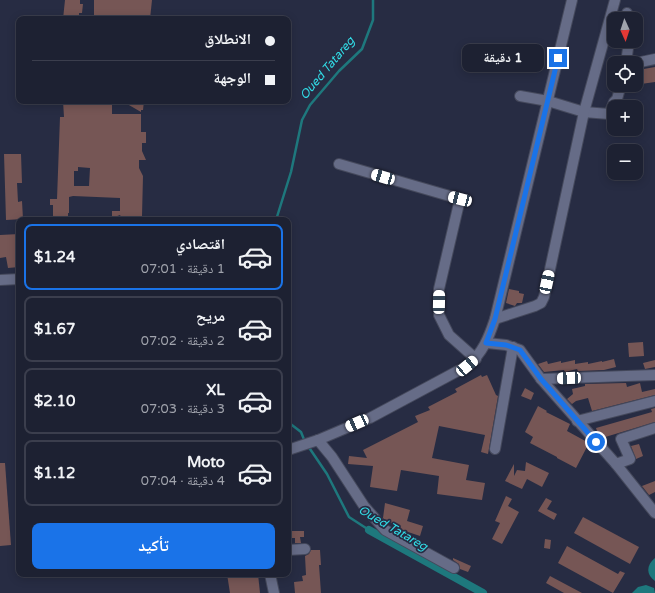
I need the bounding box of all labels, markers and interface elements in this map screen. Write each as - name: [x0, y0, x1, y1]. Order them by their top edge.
- north arrow: [607, 12, 643, 48]
- map controls: [607, 12, 643, 180]
- text: الانطلاق: [205, 30, 251, 48]
- water label: Oued Tatareg: [297, 33, 358, 102]
- callout: 1 دقيقة: [462, 44, 544, 72]
- route end: [549, 49, 567, 67]
- text: 1 دقيقة: [484, 50, 522, 66]
- button: locate: [607, 56, 643, 92]
- text: الوجهة: [213, 69, 251, 87]
- button: +: [607, 100, 643, 136]
- button: −: [607, 144, 643, 180]
- car: [370, 168, 396, 186]
- car: [447, 190, 473, 208]
- text: اقتصادي: [176, 235, 225, 253]
- icon: car: [237, 239, 273, 275]
- text: $1.24: [34, 248, 75, 266]
- text: 1 دقيقة · 07:01: [141, 261, 225, 277]
- car: [539, 269, 555, 295]
- car: [433, 290, 445, 314]
- text: مريح: [196, 307, 225, 325]
- icon: car: [237, 311, 273, 347]
- text: $1.67: [34, 320, 75, 338]
- text: 2 دقيقة · 07:02: [141, 333, 225, 349]
- car: [454, 354, 480, 378]
- car: [557, 372, 581, 384]
- text: XL: [206, 381, 225, 399]
- icon: car: [237, 383, 273, 419]
- text: $2.10: [34, 392, 75, 410]
- text: 3 دقيقة · 07:03: [141, 401, 225, 417]
- car: [344, 413, 370, 433]
- route start: [587, 433, 605, 451]
- text: Moto: [187, 453, 225, 471]
- icon: car: [237, 455, 273, 491]
- text: $1.12: [34, 464, 75, 482]
- text: 4 دقيقة · 07:04: [141, 473, 225, 489]
- water label: Oued Tatareg: [356, 503, 431, 554]
- button: تأكيد: [32, 523, 275, 569]

